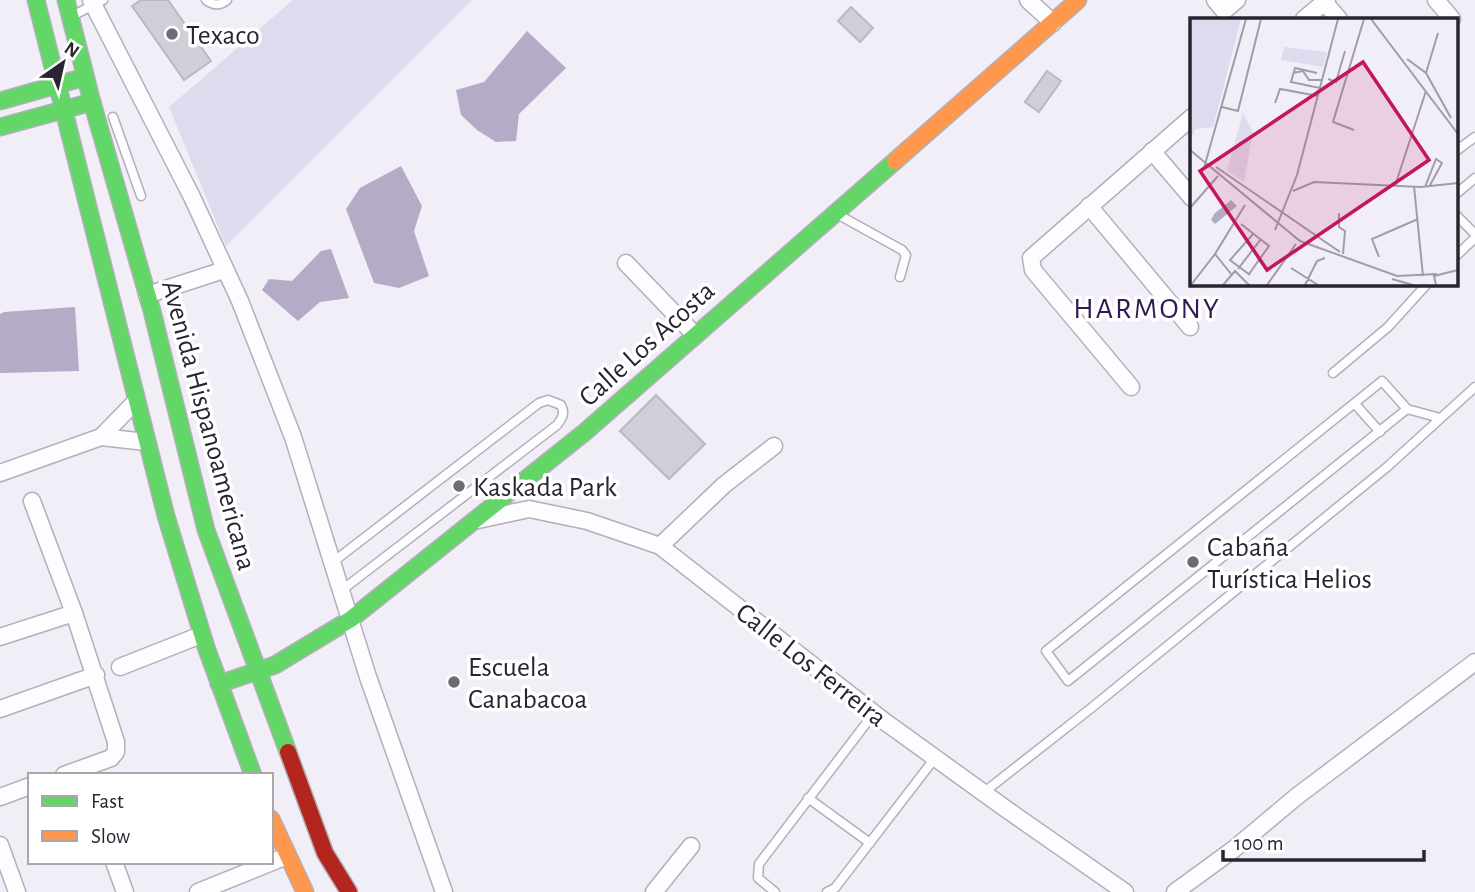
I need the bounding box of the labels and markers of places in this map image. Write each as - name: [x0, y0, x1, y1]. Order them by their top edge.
- place label: Texaco: [186, 22, 260, 50]
- marker: Texaco: [164, 26, 180, 42]
- place label: Kaskada Park: [473, 474, 617, 502]
- marker: Kaskada Park: [451, 478, 467, 494]
- place label: Cabaña Turística Helios: [1207, 534, 1372, 594]
- marker: Cabaña Turística Helios: [1185, 554, 1201, 570]
- place label: Escuela Canabacoa: [468, 654, 587, 714]
- marker: Escuela Canabacoa: [446, 674, 462, 690]

